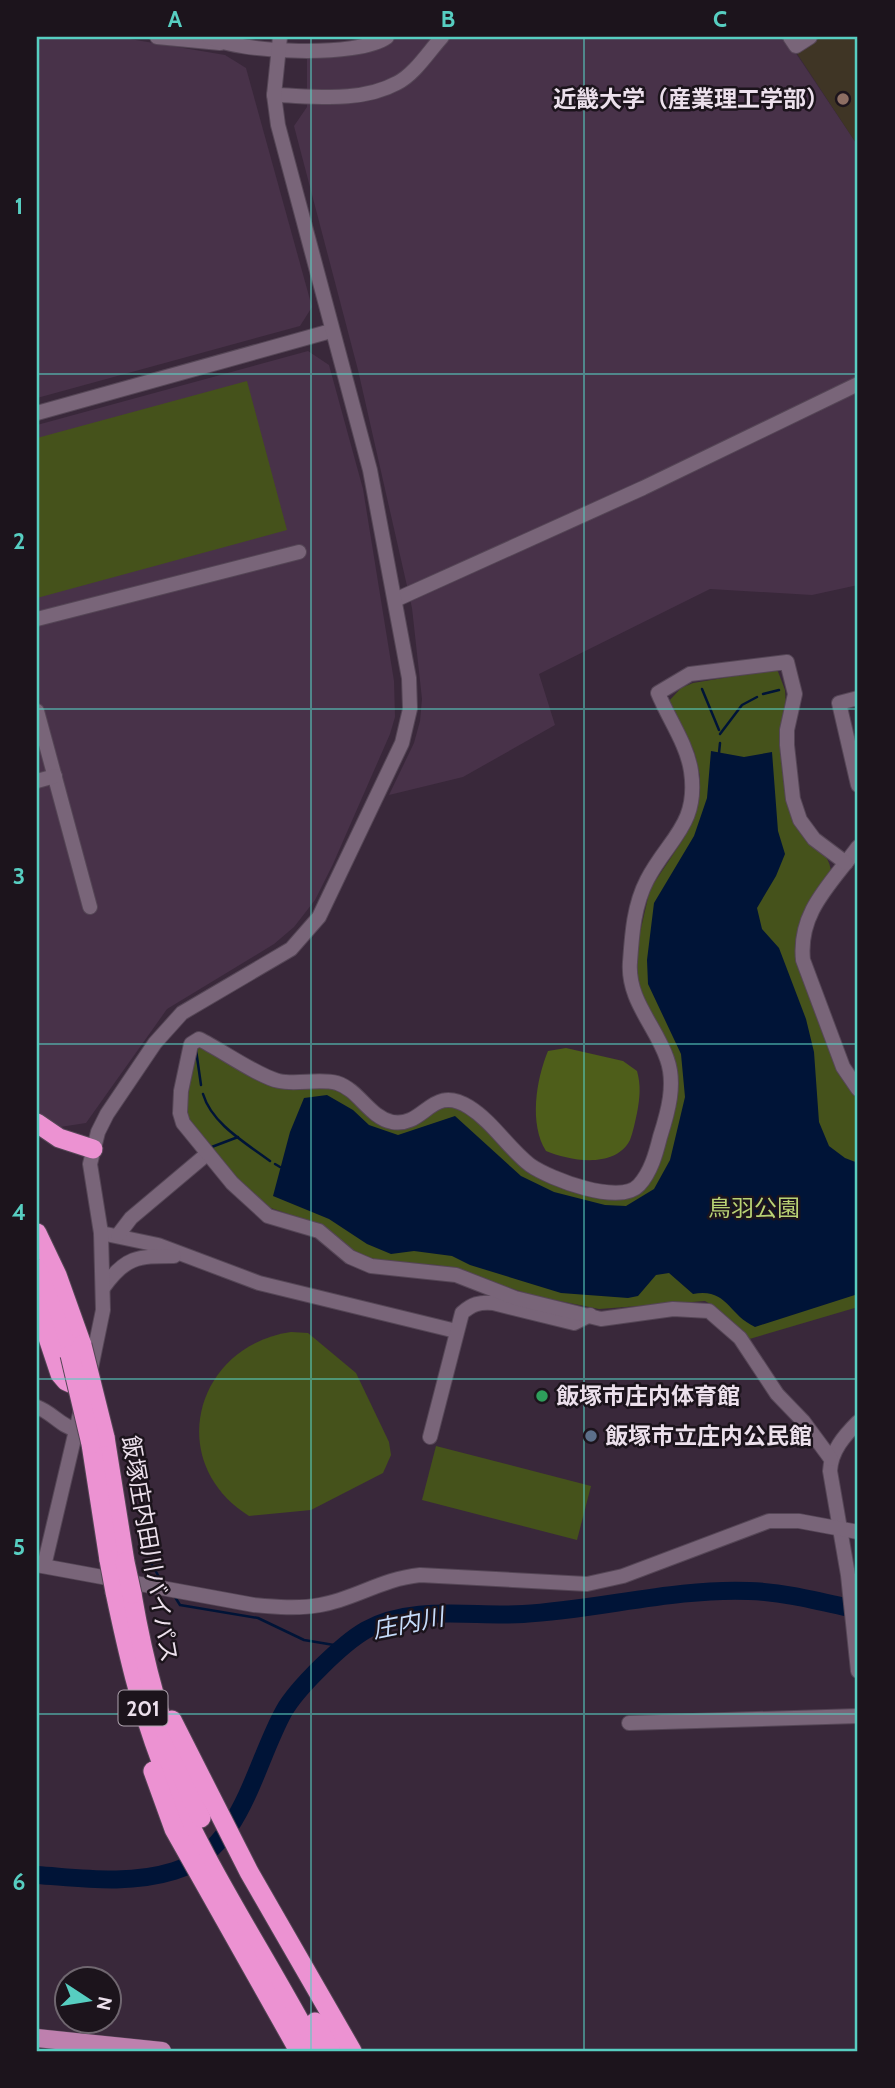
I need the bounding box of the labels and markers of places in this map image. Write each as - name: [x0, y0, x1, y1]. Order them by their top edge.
- place label: 近畿大学（産業理工学部）: [553, 85, 829, 113]
- marker: 近畿大学（産業理工学部）: [835, 91, 851, 107]
- place label: 飯塚市庄内体育館: [556, 1382, 740, 1410]
- marker: 飯塚市庄内体育館: [534, 1388, 550, 1404]
- place label: 飯塚市立庄内公民館: [605, 1422, 812, 1450]
- marker: 飯塚市立庄内公民館: [583, 1428, 599, 1444]

